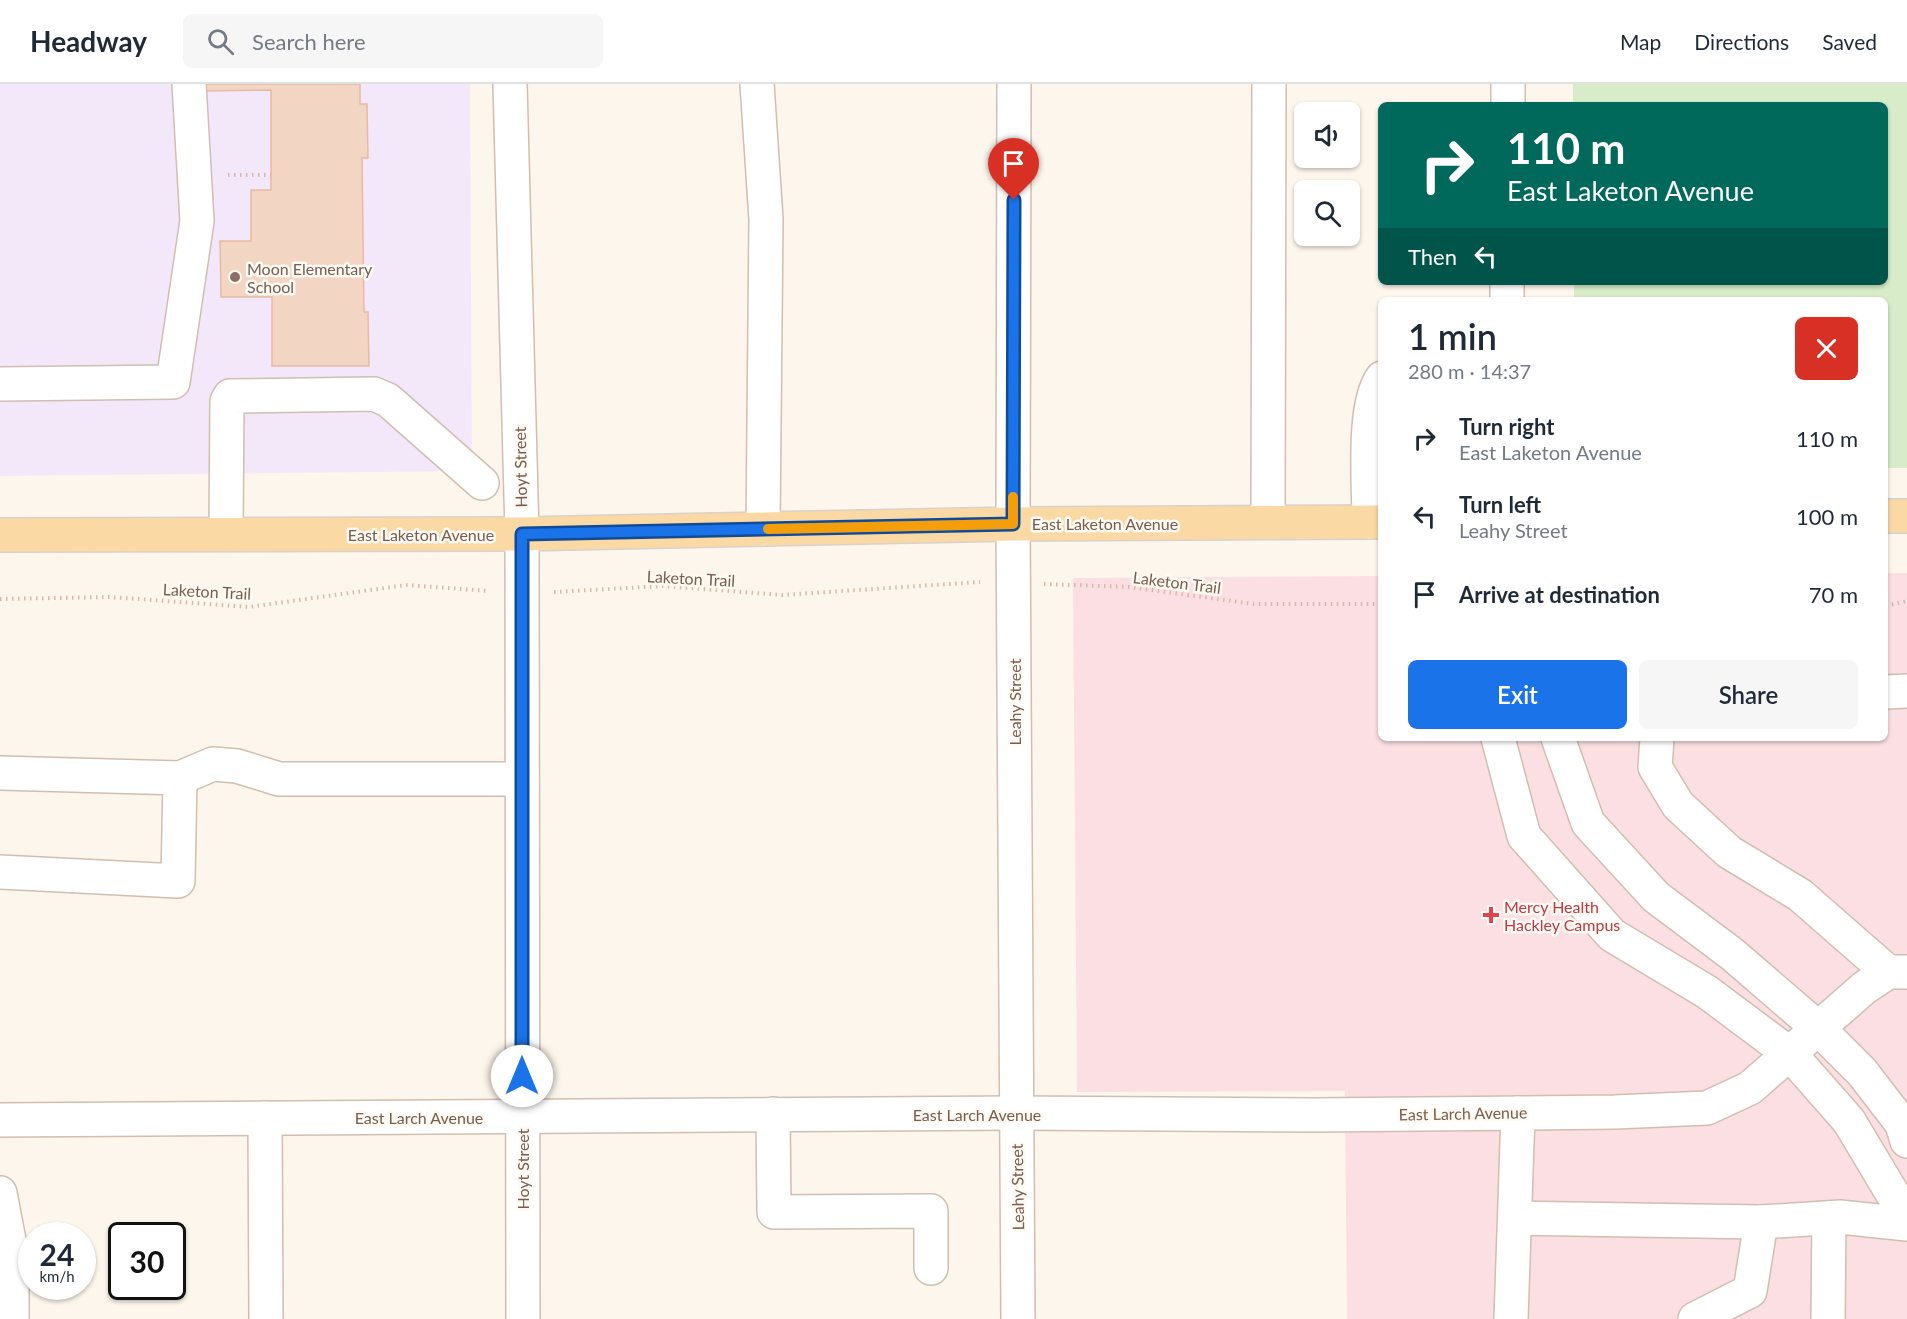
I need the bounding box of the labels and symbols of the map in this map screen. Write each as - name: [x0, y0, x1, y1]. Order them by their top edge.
- pin: [988, 138, 1039, 200]
- place label: Moon Elementary School: [247, 259, 373, 296]
- marker: Moon Elementary School: [228, 270, 242, 284]
- street label: Hoyt Street: [510, 426, 530, 508]
- street label: East Laketon Avenue: [1032, 514, 1178, 533]
- street label: East Laketon Avenue: [348, 525, 494, 544]
- street label: Laketon Trail: [646, 566, 736, 590]
- street label: Laketon Trail: [1132, 567, 1222, 597]
- street label: Laketon Trail: [162, 579, 252, 603]
- street label: Leahy Street: [1005, 658, 1024, 745]
- place label: Mercy Health Hackley Campus: [1504, 897, 1620, 934]
- marker: Mercy Health Hackley Campus: [1482, 906, 1500, 924]
- position arrow: [490, 1044, 554, 1108]
- street label: East Larch Avenue: [1399, 1102, 1527, 1124]
- street label: East Larch Avenue: [913, 1105, 1041, 1124]
- street label: East Larch Avenue: [355, 1108, 483, 1127]
- street label: Hoyt Street: [513, 1128, 532, 1210]
- street label: Leahy Street: [1007, 1143, 1027, 1231]
- speed limit sign: 30: [108, 1222, 186, 1300]

